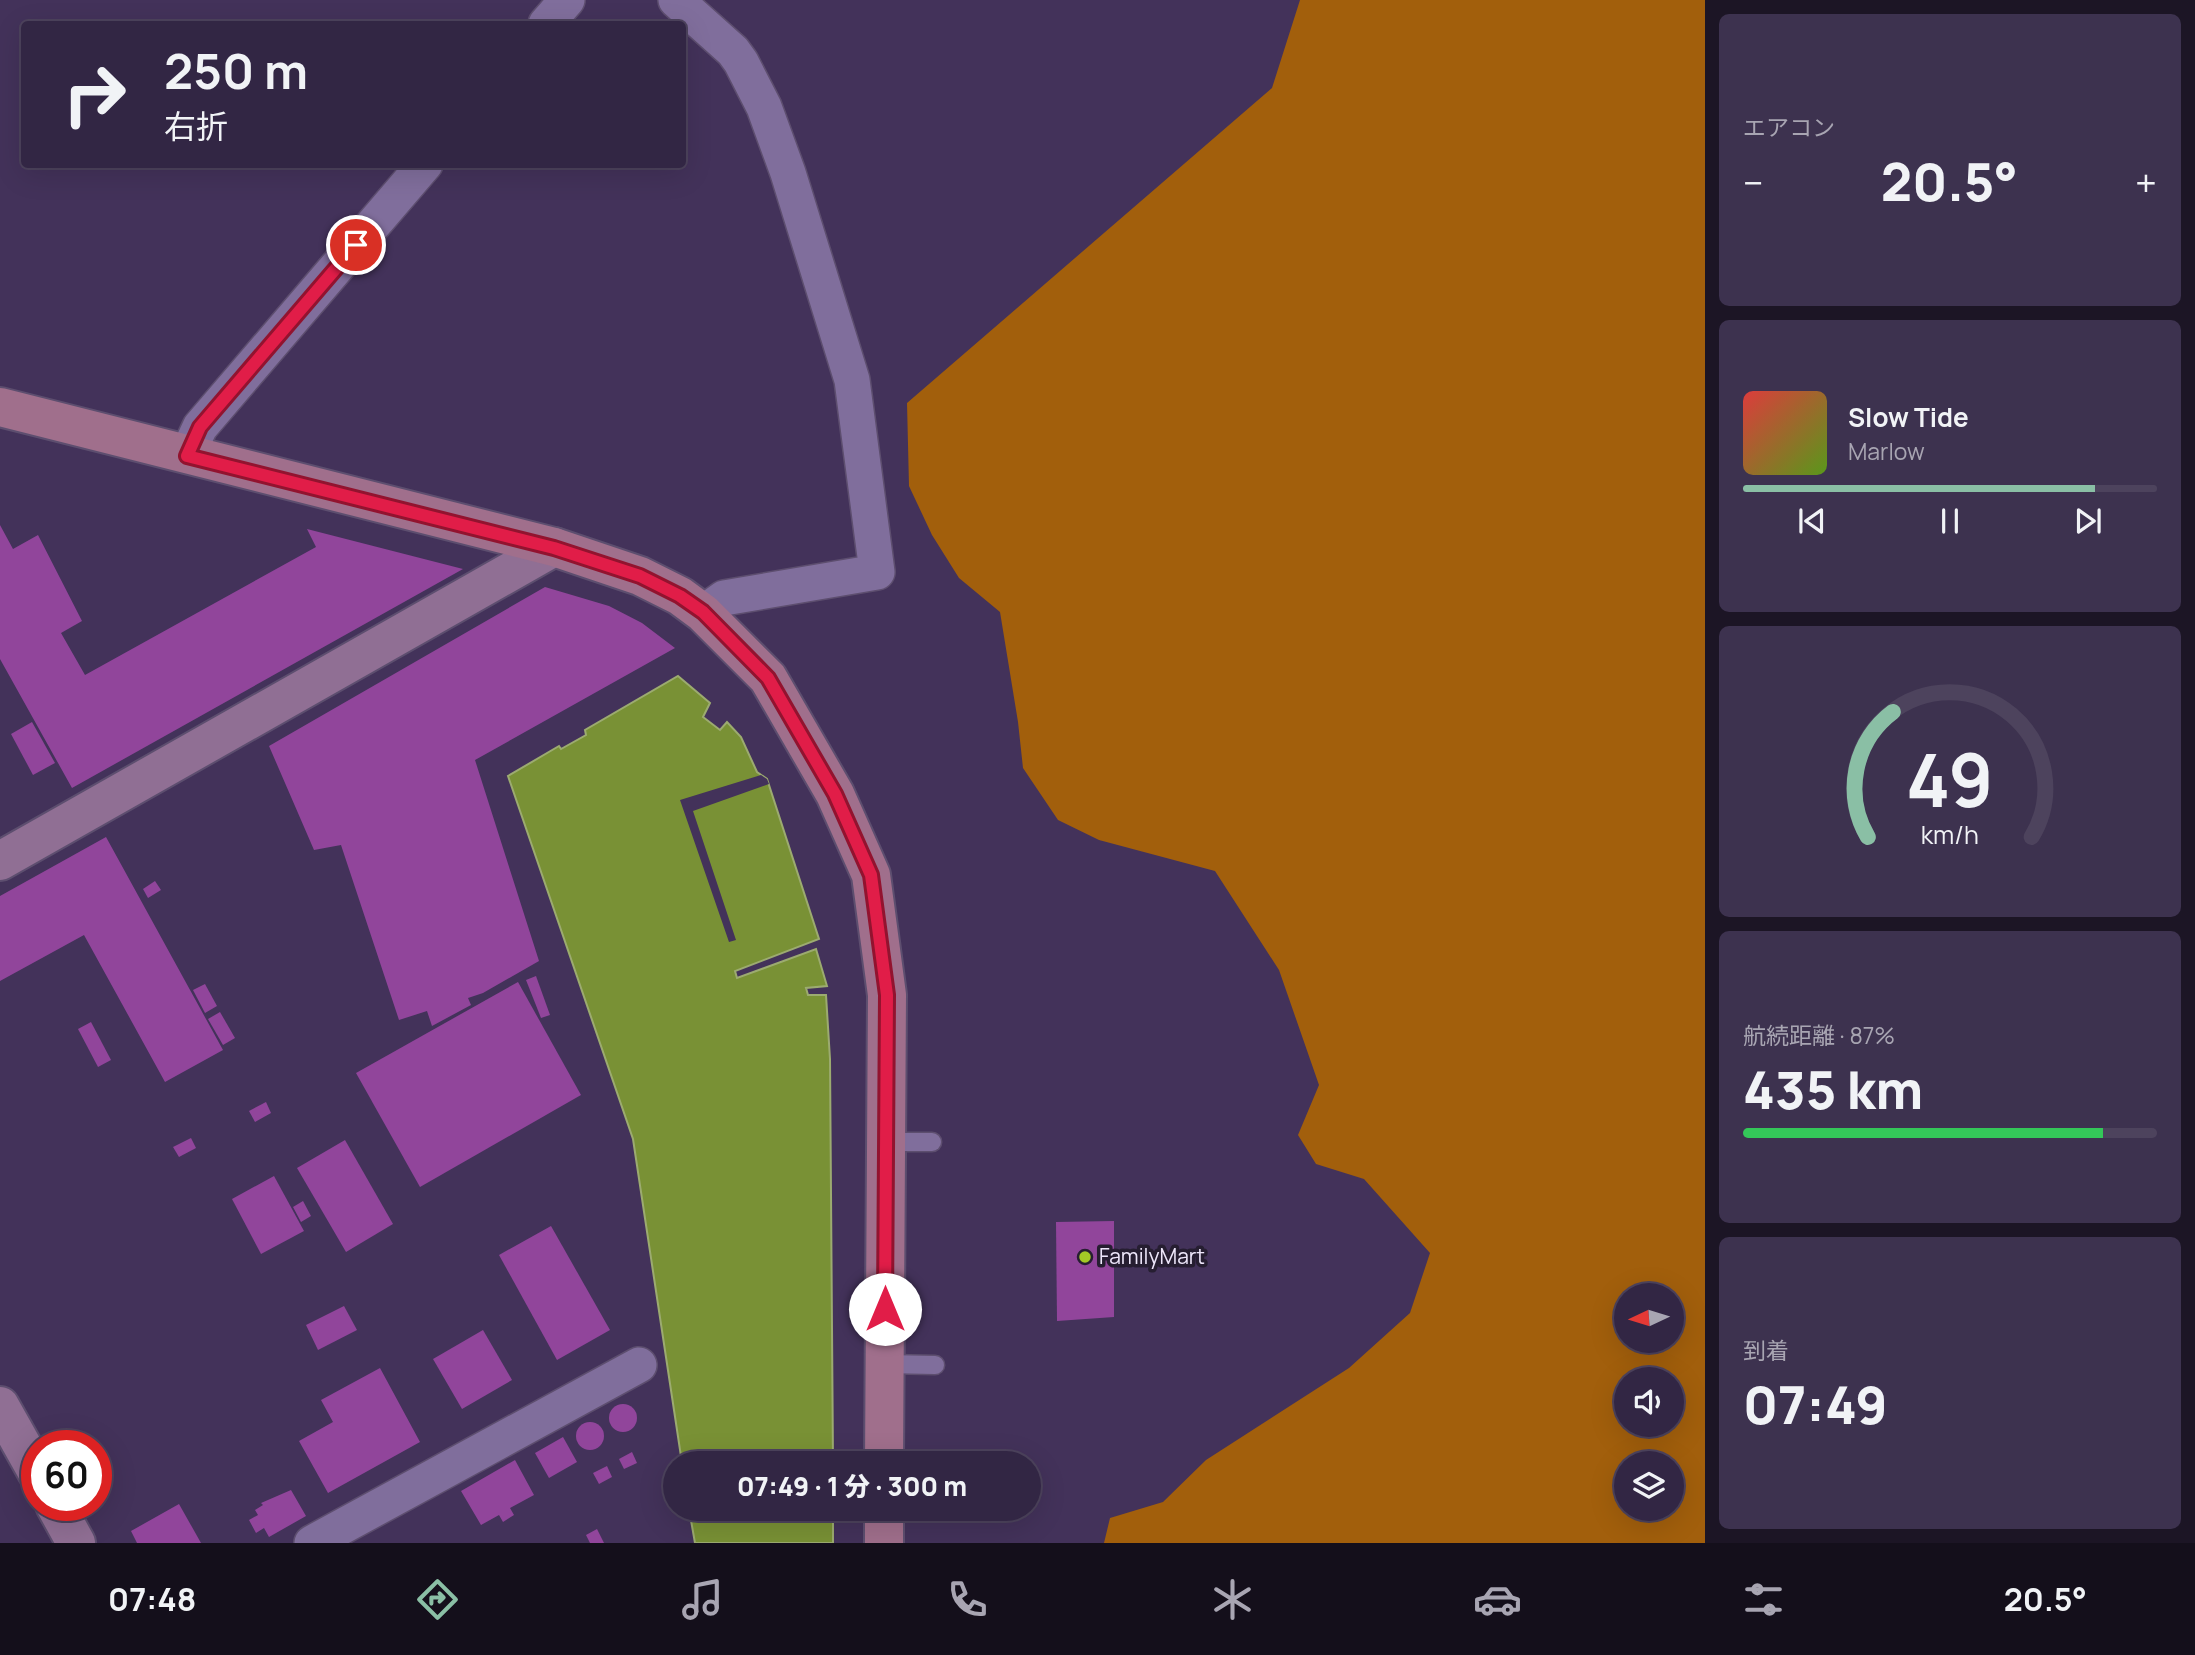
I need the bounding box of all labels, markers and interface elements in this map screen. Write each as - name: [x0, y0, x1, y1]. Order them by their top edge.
- text: 250 m: [164, 37, 308, 104]
- icon: right: [49, 49, 140, 140]
- text: 右折: [164, 104, 228, 148]
- text: エアコン: [1743, 111, 1835, 143]
- text: 20.5°: [1881, 146, 2018, 217]
- text: −: [1743, 156, 1764, 208]
- text: +: [2135, 156, 2157, 208]
- pin: [326, 215, 386, 275]
- icon: arrive: [337, 226, 375, 264]
- text: Slow Tide: [1848, 399, 1969, 435]
- text: Marlow: [1848, 435, 1925, 467]
- icon: previous: [1793, 502, 1831, 540]
- icon: pause: [1931, 502, 1969, 540]
- icon: next: [2069, 502, 2107, 540]
- text: 49: [1906, 730, 1994, 830]
- text: km/h: [1921, 817, 1979, 852]
- text: 航続距離 · 87%: [1743, 1019, 1895, 1051]
- text: 435 km: [1743, 1054, 1923, 1125]
- place label: FamilyMart: [1099, 1242, 1205, 1270]
- marker: FamilyMart: [1077, 1249, 1093, 1265]
- position arrow: [848, 1272, 922, 1346]
- north arrow: [1614, 1283, 1684, 1353]
- map controls: [1614, 1283, 1684, 1521]
- text: 到着: [1743, 1334, 1789, 1366]
- button: sound: [1614, 1367, 1684, 1437]
- text: 07:49: [1743, 1369, 1888, 1440]
- speed limit sign: 60: [21, 1430, 112, 1521]
- button: layers: [1614, 1451, 1684, 1521]
- text: 07:49 · 1 分 · 300 m: [737, 1468, 967, 1504]
- icon: directions: [413, 1575, 462, 1624]
- icon: music: [678, 1575, 727, 1624]
- icon: phone: [943, 1575, 992, 1624]
- icon: climate: [1208, 1575, 1257, 1624]
- icon: car: [1473, 1575, 1522, 1624]
- icon: filters: [1739, 1575, 1788, 1624]
- text: 07:48: [108, 1577, 196, 1621]
- text: 20.5°: [2004, 1577, 2087, 1621]

